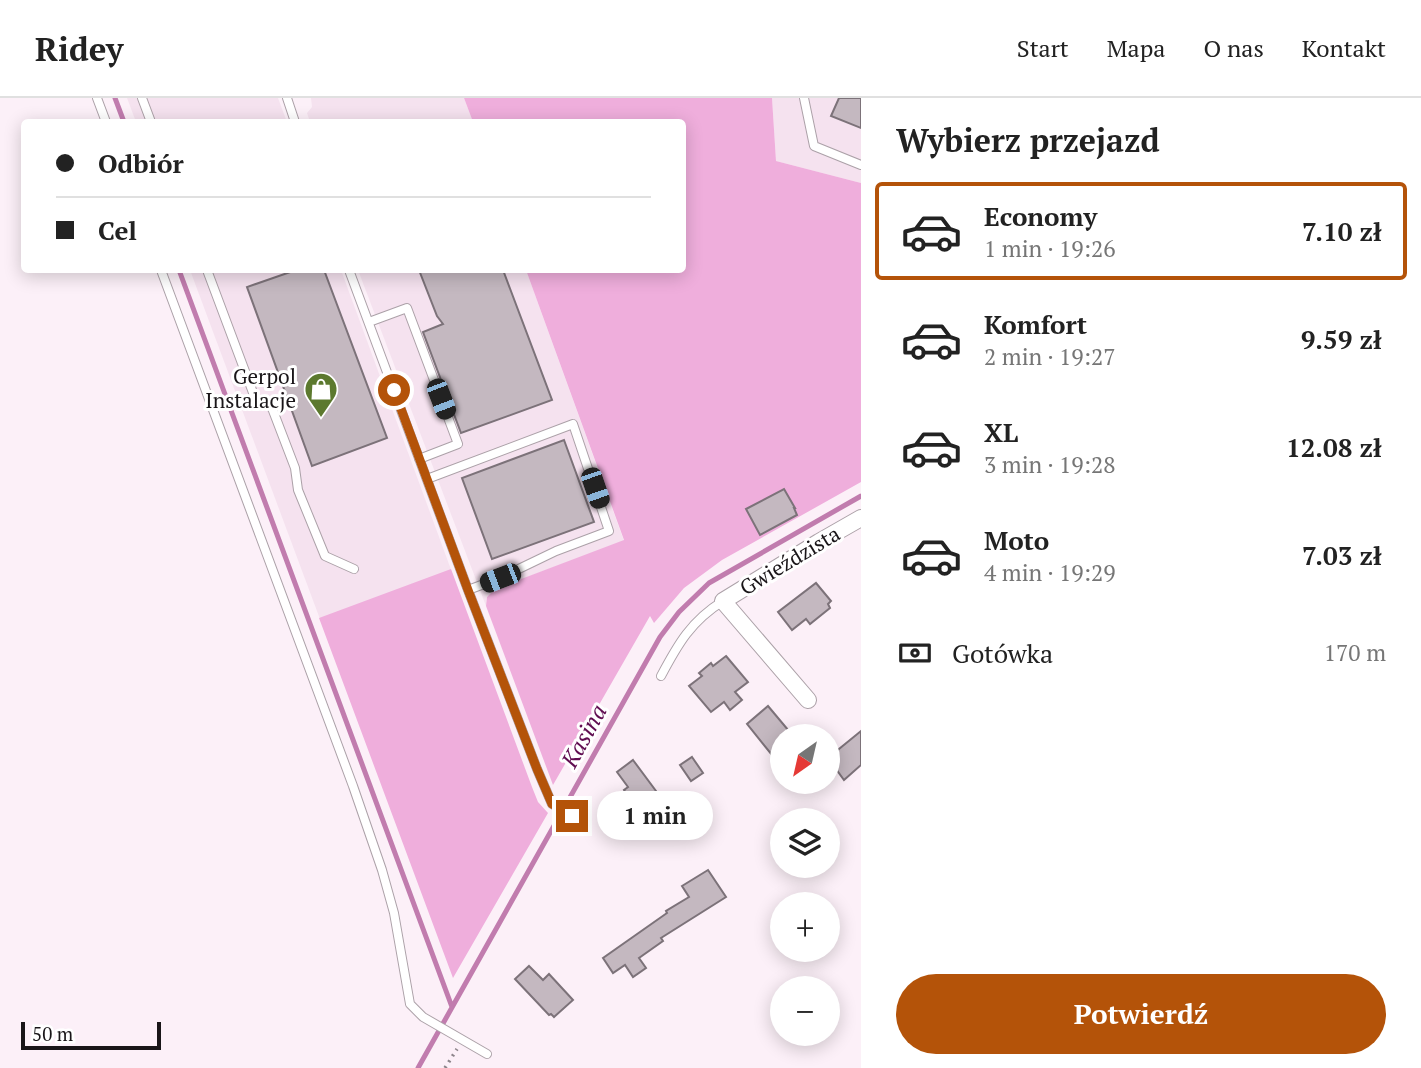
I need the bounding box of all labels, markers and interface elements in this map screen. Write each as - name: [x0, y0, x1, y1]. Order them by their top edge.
- text: Ridey: [35, 27, 123, 70]
- text: Start: [1017, 32, 1069, 64]
- text: Mapa: [1107, 32, 1165, 64]
- text: O nas: [1203, 32, 1264, 64]
- text: Kontakt: [1302, 32, 1386, 64]
- text: Wybierz przejazd: [896, 119, 1160, 161]
- text: Odbiór: [98, 146, 184, 180]
- text: Economy: [984, 199, 1097, 233]
- icon: car: [900, 200, 963, 263]
- text: Cel: [98, 213, 137, 247]
- text: 7.10 zł: [1302, 214, 1382, 248]
- text: 1 min · 19:26: [984, 233, 1116, 264]
- text: Komfort: [984, 307, 1087, 341]
- icon: car: [900, 308, 963, 371]
- text: 9.59 zł: [1301, 322, 1382, 356]
- text: 2 min · 19:27: [984, 341, 1116, 372]
- place label: Gerpol Instalacje: [205, 362, 296, 414]
- shop icon: Gerpol Instalacje: [302, 370, 340, 419]
- route start: [378, 374, 410, 406]
- car: [424, 376, 459, 422]
- text: XL: [984, 415, 1018, 449]
- icon: car: [900, 416, 963, 479]
- text: 12.08 zł: [1286, 430, 1382, 464]
- text: 3 min · 19:28: [984, 449, 1116, 480]
- car: [579, 465, 612, 511]
- street label: Gwieździsta: [734, 519, 845, 601]
- text: Moto: [984, 523, 1049, 557]
- icon: car: [900, 524, 963, 587]
- text: 7.03 zł: [1302, 538, 1382, 572]
- text: 4 min · 19:29: [984, 557, 1116, 588]
- car: [477, 561, 524, 595]
- icon: cash: [896, 634, 934, 672]
- text: Gotówka: [952, 636, 1053, 670]
- text: 170 m: [1324, 637, 1386, 668]
- water label: Kasina: [553, 699, 613, 774]
- north arrow: [770, 724, 840, 794]
- map controls: [770, 724, 840, 1046]
- callout: 1 min: [596, 792, 712, 840]
- route end: [556, 800, 588, 832]
- text: 1 min: [624, 800, 686, 831]
- button: layers: [770, 808, 840, 878]
- button: +: [770, 892, 840, 962]
- button: Potwierdź: [896, 974, 1386, 1054]
- button: −: [770, 976, 840, 1046]
- scale bar: [21, 1019, 161, 1051]
- text: 50 m: [32, 1021, 73, 1046]

